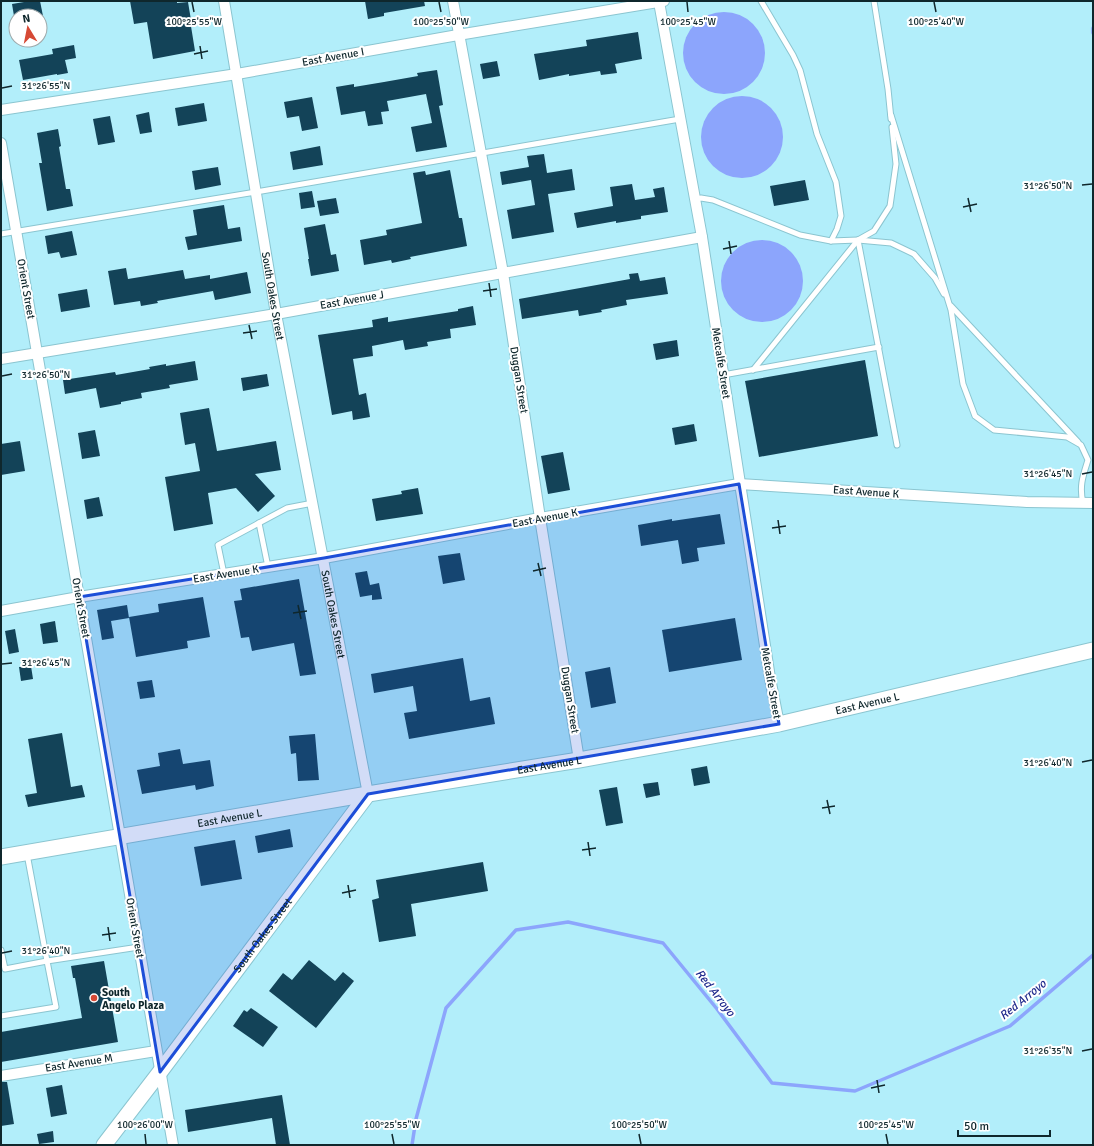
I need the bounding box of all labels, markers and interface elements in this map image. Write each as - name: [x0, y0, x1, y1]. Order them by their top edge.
- north arrow: [8, 8, 48, 48]
- text: N: [21, 12, 31, 26]
- text: 100°25'55"W: [166, 16, 222, 28]
- text: 100°25'50"W: [413, 16, 469, 28]
- text: 100°25'45"W: [660, 16, 716, 28]
- text: 100°25'40"W: [908, 16, 964, 28]
- street label: East Avenue I: [301, 45, 365, 69]
- text: 31°26'55"N: [22, 80, 70, 92]
- text: 31°26'50"N: [1024, 180, 1072, 192]
- street label: South Oakes Street: [259, 251, 287, 341]
- street label: Orient Street: [14, 258, 38, 320]
- street label: East Avenue J: [319, 288, 385, 312]
- street label: Metcalfe Street: [709, 326, 733, 400]
- street label: Duggan Street: [507, 346, 531, 414]
- text: 31°26'50"N: [22, 369, 70, 381]
- text: 31°26'45"N: [1024, 468, 1072, 480]
- street label: East Avenue K: [833, 483, 900, 501]
- street label: East Avenue K: [511, 506, 579, 530]
- street label: East Avenue K: [192, 562, 260, 586]
- street label: South Oakes Street: [319, 569, 348, 660]
- street label: Orient Street: [69, 577, 93, 639]
- street label: Metcalfe Street: [758, 646, 784, 720]
- text: 31°26'45"N: [22, 657, 70, 669]
- street label: Duggan Street: [558, 666, 582, 734]
- street label: East Avenue L: [834, 689, 901, 717]
- street label: East Avenue L: [516, 753, 583, 776]
- text: 31°26'40"N: [1024, 757, 1072, 769]
- street label: East Avenue L: [196, 806, 263, 830]
- street label: South Oakes Street: [230, 895, 295, 975]
- street label: Orient Street: [123, 897, 147, 959]
- text: 31°26'40"N: [22, 945, 70, 957]
- water label: Red Arroyo: [692, 966, 739, 1020]
- water label: Red Arroyo: [997, 976, 1050, 1023]
- place label: South Angelo Plaza: [102, 986, 164, 1012]
- marker: South Angelo Plaza: [89, 993, 99, 1003]
- text: 31°26'35"N: [1024, 1045, 1072, 1057]
- street label: East Avenue M: [44, 1051, 114, 1075]
- scale bar: [958, 1112, 1050, 1138]
- text: 100°26'00"W: [117, 1119, 173, 1131]
- text: 100°25'55"W: [364, 1119, 420, 1131]
- text: 100°25'50"W: [611, 1119, 667, 1131]
- text: 100°25'45"W: [858, 1119, 914, 1131]
- text: 50 m: [964, 1119, 989, 1134]

